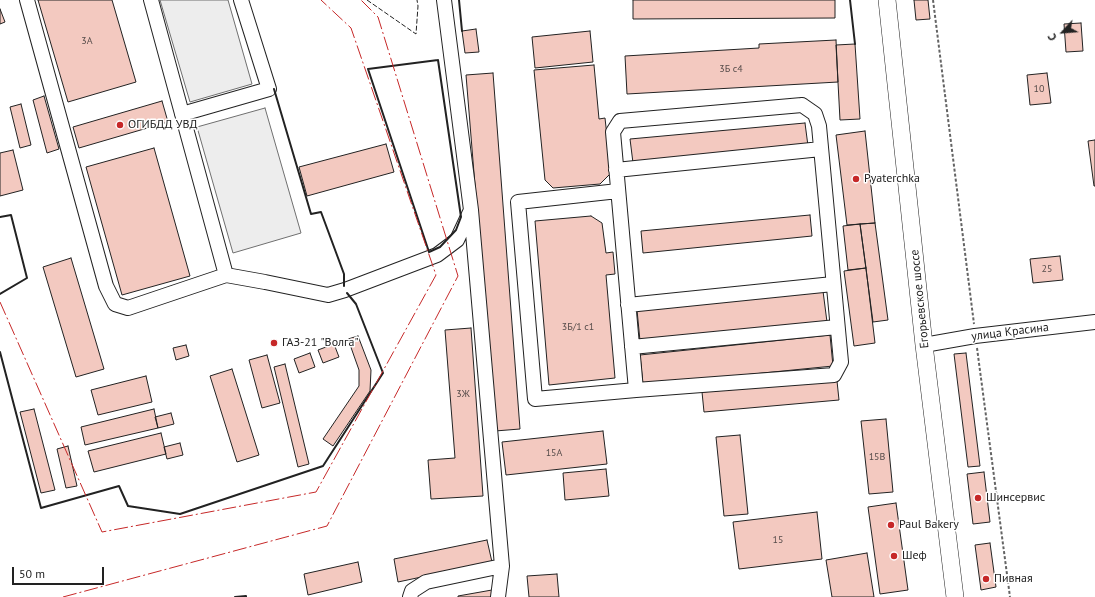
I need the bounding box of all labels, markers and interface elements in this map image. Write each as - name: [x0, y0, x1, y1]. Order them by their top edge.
- north arrow: [1043, 12, 1083, 52]
- text: С: [1045, 31, 1060, 43]
- house number: 3А: [81, 35, 93, 47]
- house number: 3Б с4: [719, 63, 743, 75]
- house number: 10: [1034, 83, 1044, 95]
- place label: ОГИБДД УВД: [128, 118, 198, 132]
- marker: ОГИБДД УВД: [115, 120, 125, 130]
- place label: Pyaterchka: [864, 172, 920, 186]
- marker: Pyaterchka: [851, 174, 861, 184]
- street label: Егорьевское шоссе: [908, 249, 932, 349]
- house number: 25: [1042, 263, 1052, 275]
- street label: улица Красина: [970, 320, 1050, 344]
- house number: 3Б/1 с1: [562, 321, 594, 333]
- place label: ГАЗ-21 "Волга": [282, 336, 358, 350]
- marker: ГАЗ-21 "Волга": [269, 338, 279, 348]
- house number: 3Ж: [456, 388, 470, 400]
- house number: 15А: [546, 447, 562, 459]
- house number: 15В: [869, 451, 885, 463]
- place label: Шинсервис: [986, 491, 1045, 505]
- marker: Шинсервис: [973, 493, 983, 503]
- place label: Paul Bakery: [899, 518, 959, 532]
- marker: Paul Bakery: [886, 520, 896, 530]
- house number: 15: [773, 534, 783, 546]
- place label: Шеф: [902, 549, 927, 563]
- marker: Шеф: [889, 551, 899, 561]
- scale bar: [14, 559, 106, 585]
- text: 50 m: [19, 566, 45, 581]
- place label: Пивная: [994, 572, 1033, 586]
- marker: Пивная: [981, 574, 991, 584]

